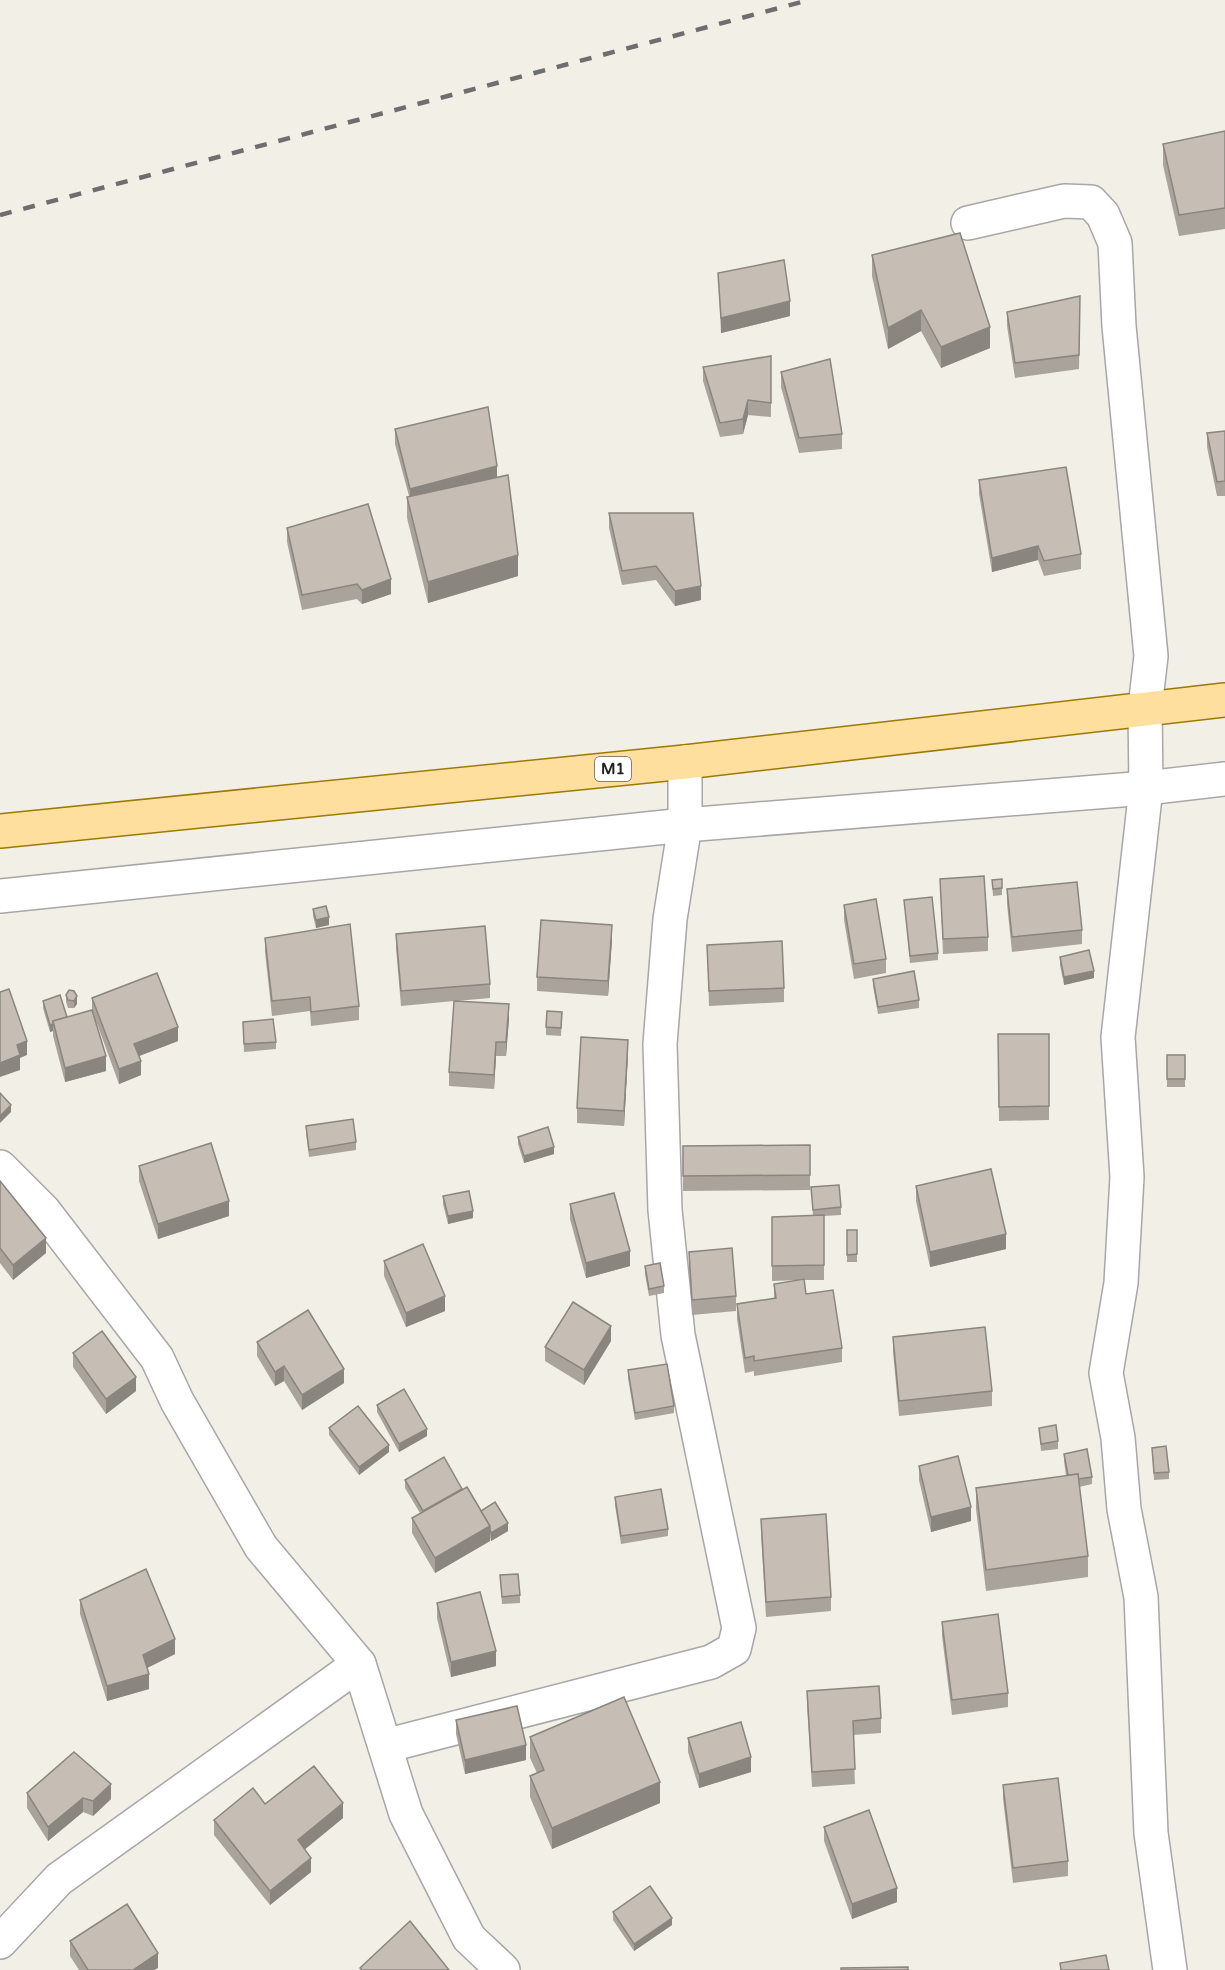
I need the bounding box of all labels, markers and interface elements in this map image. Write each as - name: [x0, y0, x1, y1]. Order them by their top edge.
- road number: M1: [595, 757, 631, 781]

